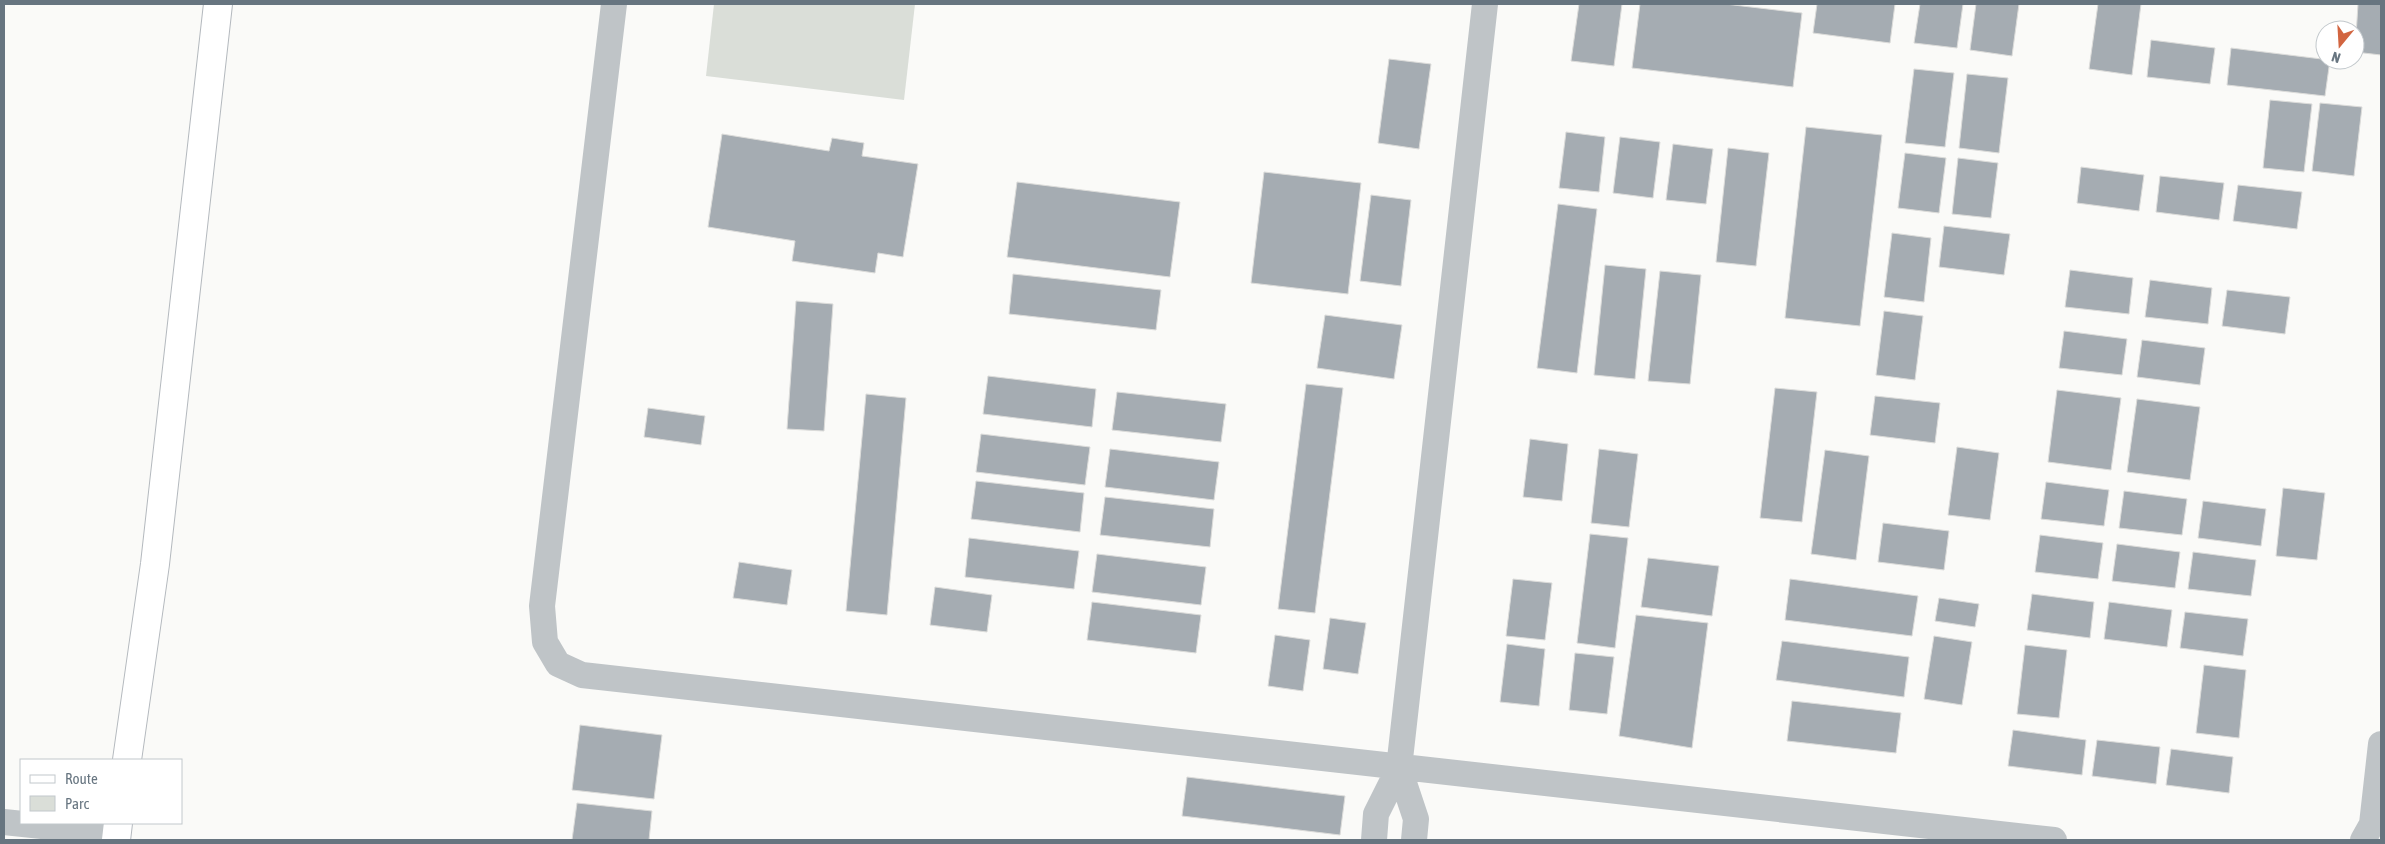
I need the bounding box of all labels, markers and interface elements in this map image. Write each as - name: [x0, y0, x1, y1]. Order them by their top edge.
- north arrow: [2315, 20, 2365, 70]
- text: N: [2330, 48, 2342, 66]
- legend: [20, 759, 182, 824]
- text: Route: [65, 770, 98, 787]
- text: Parc: [65, 795, 89, 812]

